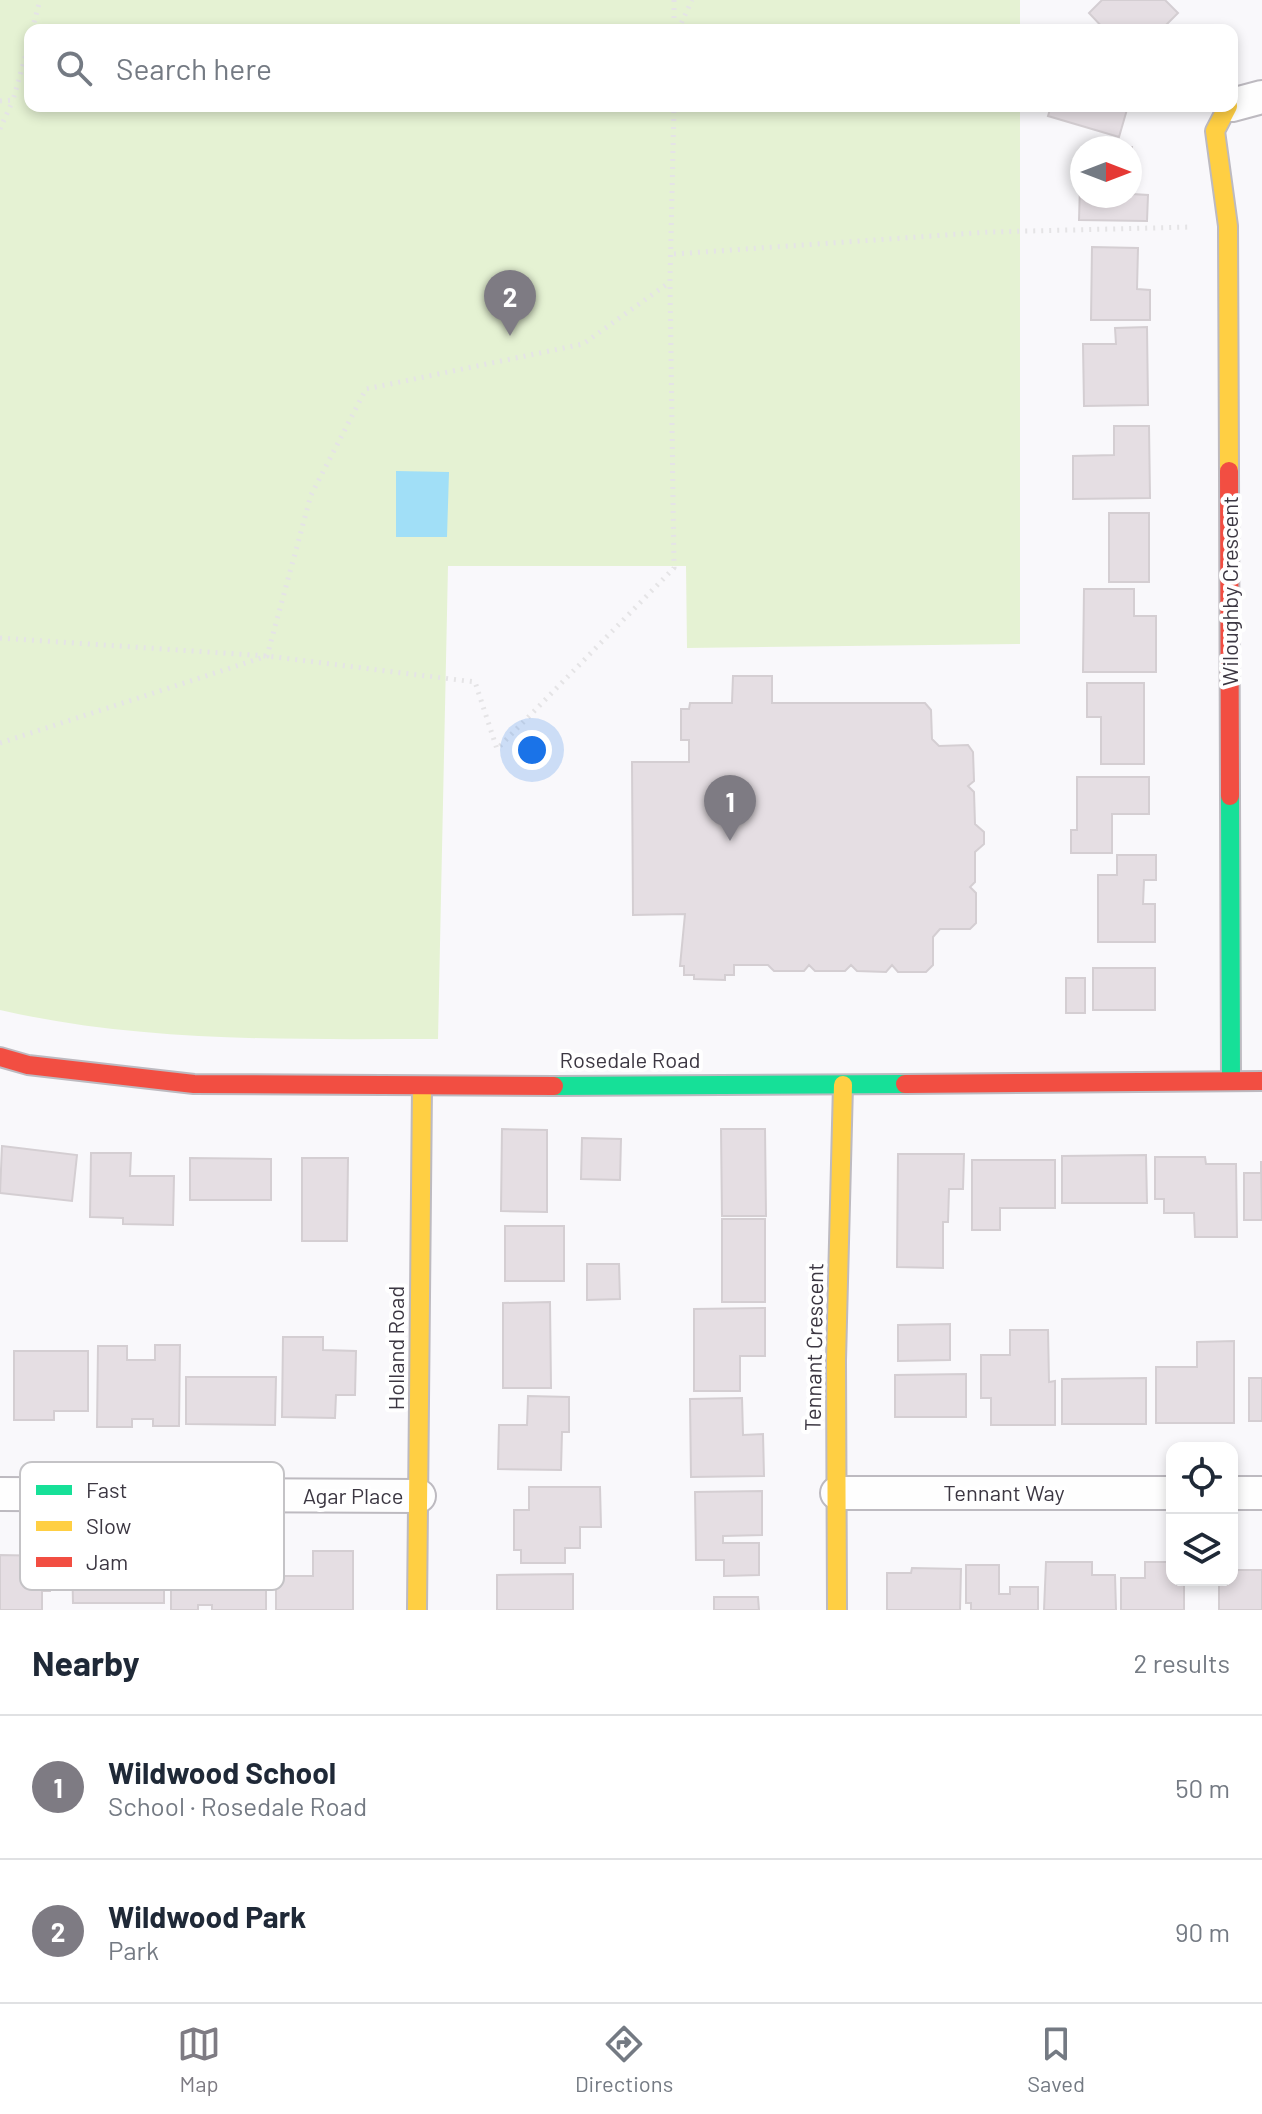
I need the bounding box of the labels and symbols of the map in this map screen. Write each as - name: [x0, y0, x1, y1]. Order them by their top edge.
- north arrow: [1070, 136, 1142, 208]
- pin: 2: [484, 270, 536, 336]
- street label: Wiloughby Crescent: [1216, 496, 1242, 686]
- your location: [512, 730, 552, 770]
- pin: 1: [704, 775, 756, 841]
- street label: Rosedale Road: [560, 1046, 700, 1072]
- street label: Tennant Crescent: [799, 1263, 827, 1431]
- street label: Holland Road: [382, 1286, 408, 1410]
- legend: [20, 1462, 284, 1590]
- text: Fast: [86, 1476, 128, 1502]
- street label: Tennant Way: [943, 1479, 1065, 1505]
- street label: Agar Place: [303, 1482, 403, 1508]
- text: Slow: [86, 1512, 131, 1538]
- text: Jam: [86, 1548, 128, 1574]

